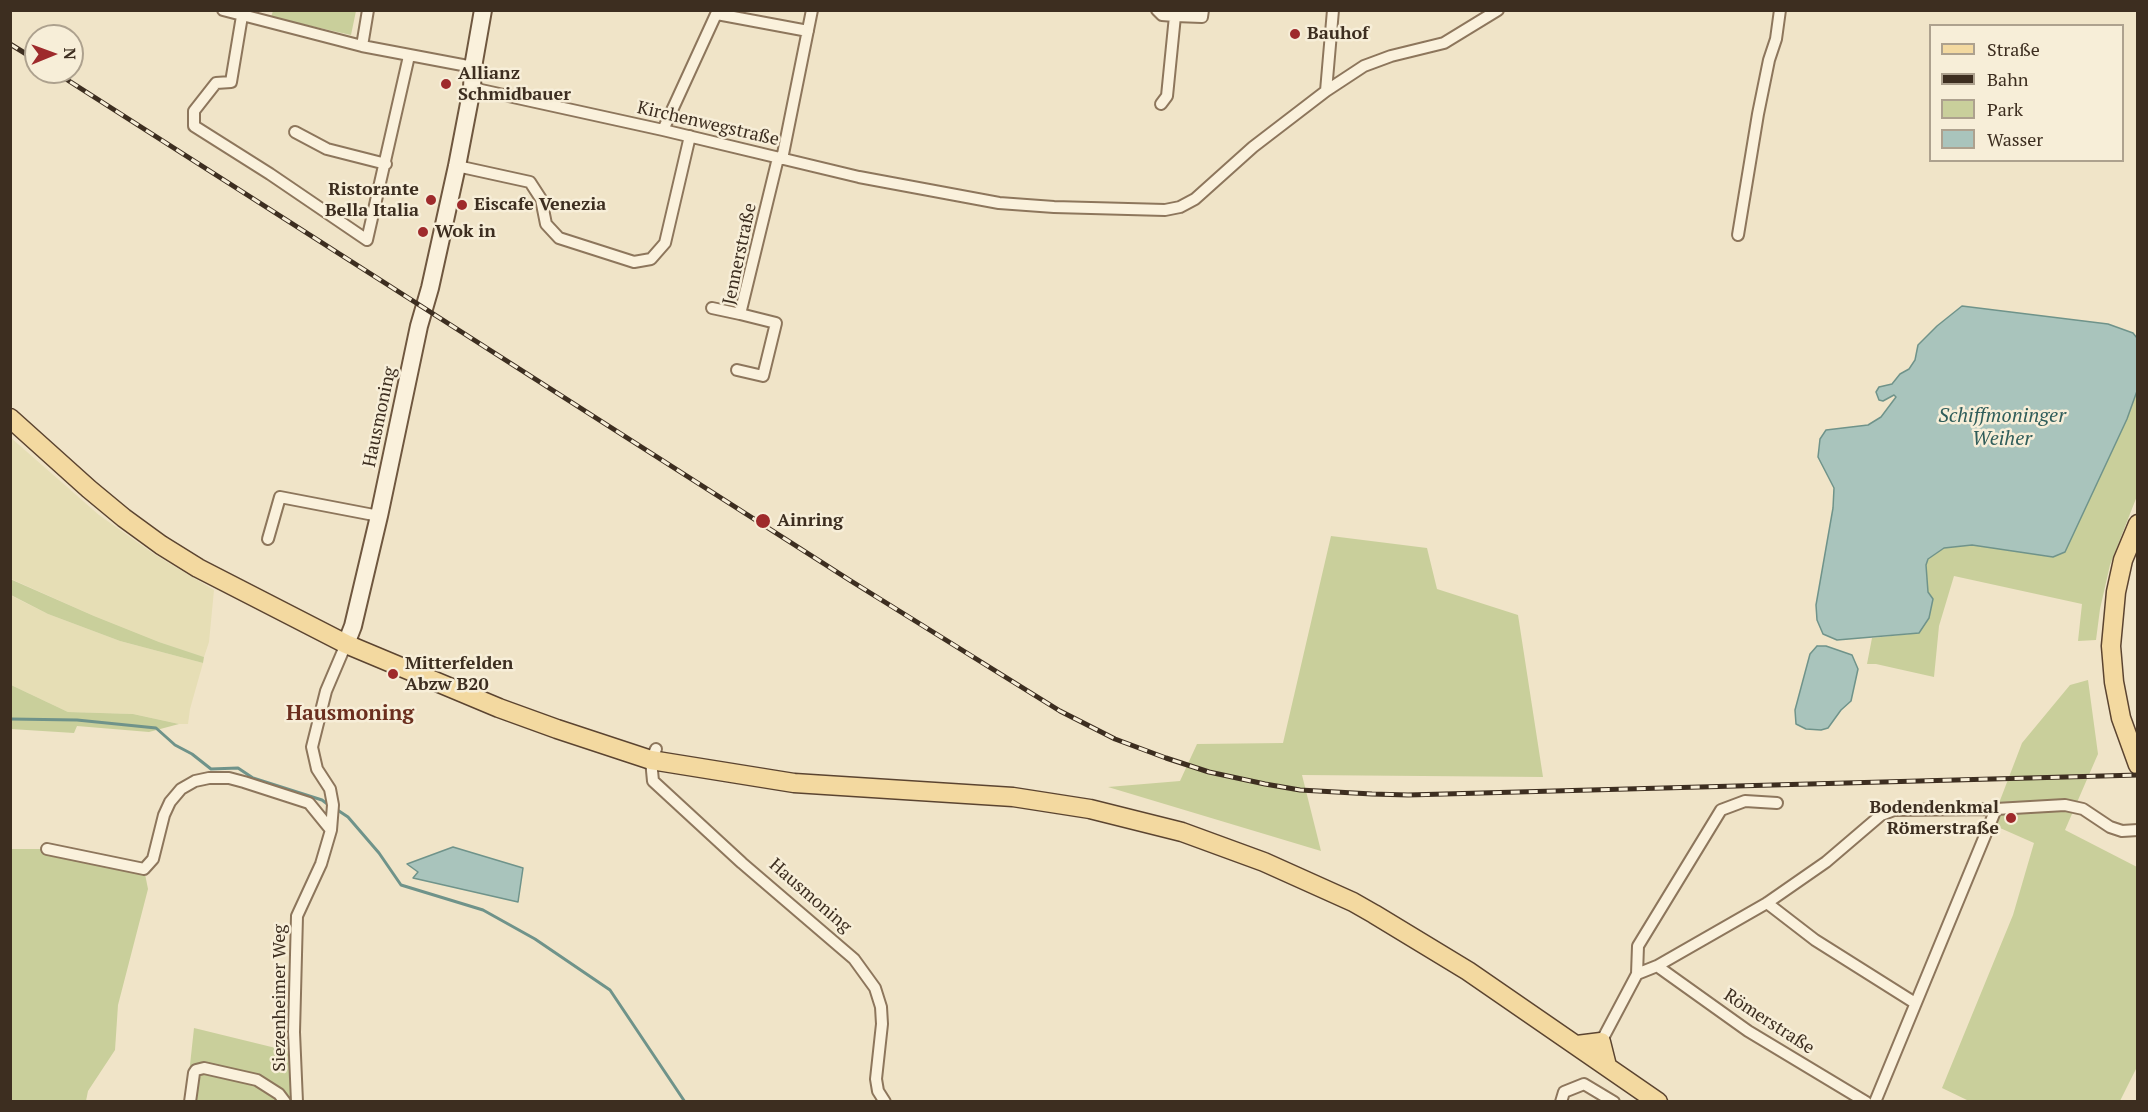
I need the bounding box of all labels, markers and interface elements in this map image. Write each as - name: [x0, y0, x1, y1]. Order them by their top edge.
- place label: Bauhof: [1307, 23, 1369, 45]
- north arrow: [24, 24, 84, 84]
- legend: [1929, 24, 2124, 162]
- marker: Bauhof: [1288, 27, 1302, 41]
- text: Straße: [1987, 37, 2040, 61]
- text: N: [59, 47, 81, 60]
- place label: Allianz Schmidbauer: [458, 63, 571, 106]
- text: Bahn: [1987, 67, 2028, 91]
- marker: Allianz Schmidbauer: [439, 77, 453, 91]
- street label: Kirchenwegstraße: [635, 97, 781, 151]
- text: Park: [1987, 97, 2023, 121]
- text: Wasser: [1987, 127, 2043, 151]
- place label: Ristorante Bella Italia: [325, 179, 419, 222]
- marker: Ristorante Bella Italia: [424, 193, 438, 207]
- place label: Eiscafe Venezia: [474, 194, 606, 216]
- marker: Eiscafe Venezia: [455, 198, 469, 212]
- street label: Jennerstraße: [719, 201, 761, 307]
- place label: Wok in: [435, 221, 496, 243]
- marker: Wok in: [416, 225, 430, 239]
- street label: Hausmoning: [359, 365, 401, 469]
- water label: Schiffmoninger Weiher: [1938, 404, 2066, 451]
- place label: Ainring: [777, 510, 843, 532]
- marker: Ainring: [754, 512, 772, 530]
- place label: Mitterfelden Abzw B20: [405, 653, 513, 696]
- marker: Mitterfelden Abzw B20: [386, 667, 400, 681]
- district label: Hausmoning: [286, 701, 414, 727]
- place label: Bodendenkmal Römerstraße: [1869, 797, 1999, 840]
- marker: Bodendenkmal Römerstraße: [2004, 811, 2018, 825]
- street label: Hausmoning: [764, 854, 856, 938]
- street label: Siezenheimer Weg: [269, 924, 291, 1072]
- street label: Römerstraße: [1720, 985, 1818, 1059]

